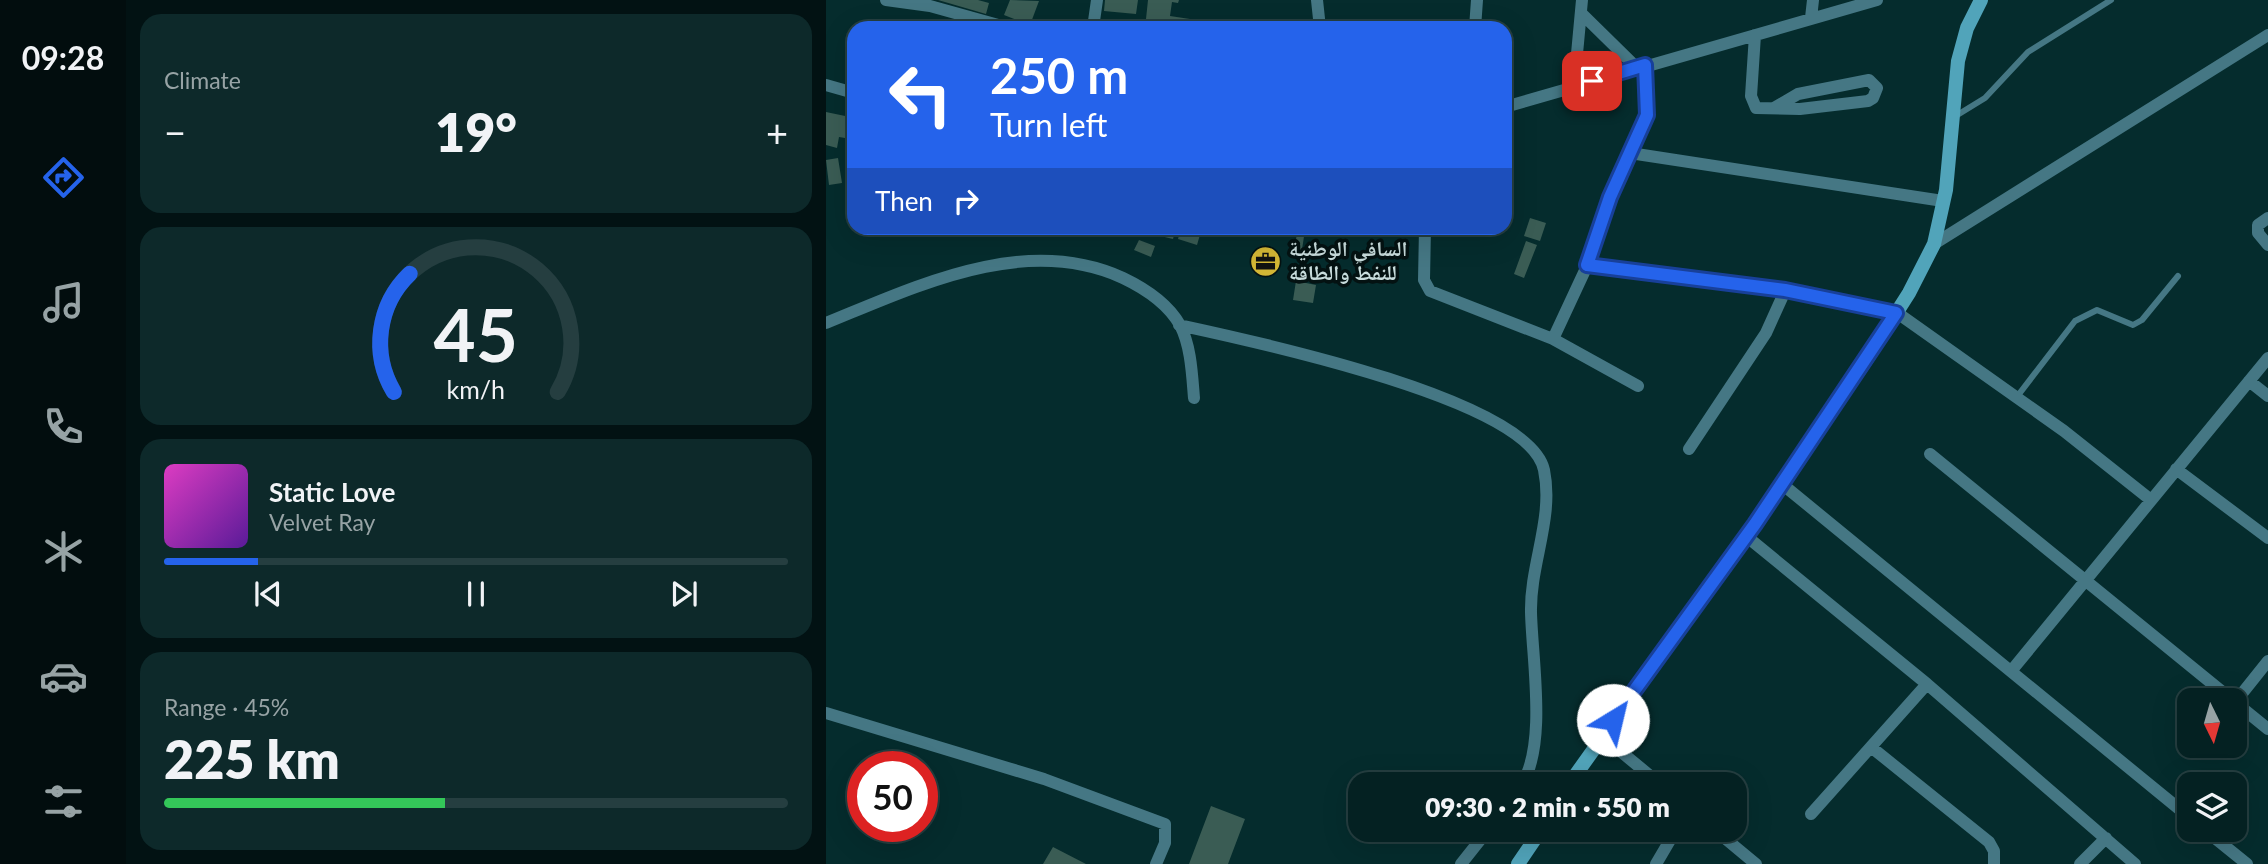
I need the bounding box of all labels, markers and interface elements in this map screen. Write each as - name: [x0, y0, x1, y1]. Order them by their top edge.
- text: 09:28: [22, 38, 104, 77]
- text: 250 m: [990, 46, 1128, 104]
- icon: left: [875, 49, 966, 140]
- pin: [1562, 51, 1622, 111]
- icon: arrive: [1573, 62, 1611, 100]
- text: Climate: [164, 66, 241, 94]
- text: 19°: [435, 101, 517, 163]
- text: Turn left: [990, 105, 1107, 144]
- text: −: [164, 109, 186, 155]
- text: +: [766, 109, 788, 155]
- icon: directions: [39, 153, 88, 202]
- icon: right: [947, 182, 985, 220]
- text: Then: [875, 185, 933, 217]
- place label: السافي الوطنية للنفط والطاقة: [1289, 235, 1408, 284]
- office icon: السافي الوطنية للنفط والطاقة: [1249, 244, 1283, 278]
- icon: music: [39, 278, 88, 327]
- text: 45: [434, 290, 518, 378]
- text: km/h: [447, 374, 505, 404]
- icon: phone: [39, 402, 88, 451]
- text: Static Love: [269, 476, 396, 508]
- text: Velvet Ray: [269, 508, 375, 536]
- icon: climate: [39, 527, 88, 576]
- icon: previous: [249, 575, 287, 613]
- icon: pause: [457, 575, 495, 613]
- icon: next: [665, 575, 703, 613]
- icon: car: [39, 652, 88, 701]
- position arrow: [1576, 683, 1650, 757]
- north arrow: [2177, 688, 2247, 758]
- map controls: [2177, 688, 2247, 842]
- text: Range · 45%: [164, 693, 289, 721]
- text: 225 km: [164, 728, 340, 790]
- speed limit sign: 50: [847, 751, 938, 842]
- button: layers: [2177, 772, 2247, 842]
- icon: filters: [39, 777, 88, 826]
- text: 09:30 · 2 min · 550 m: [1425, 791, 1670, 823]

